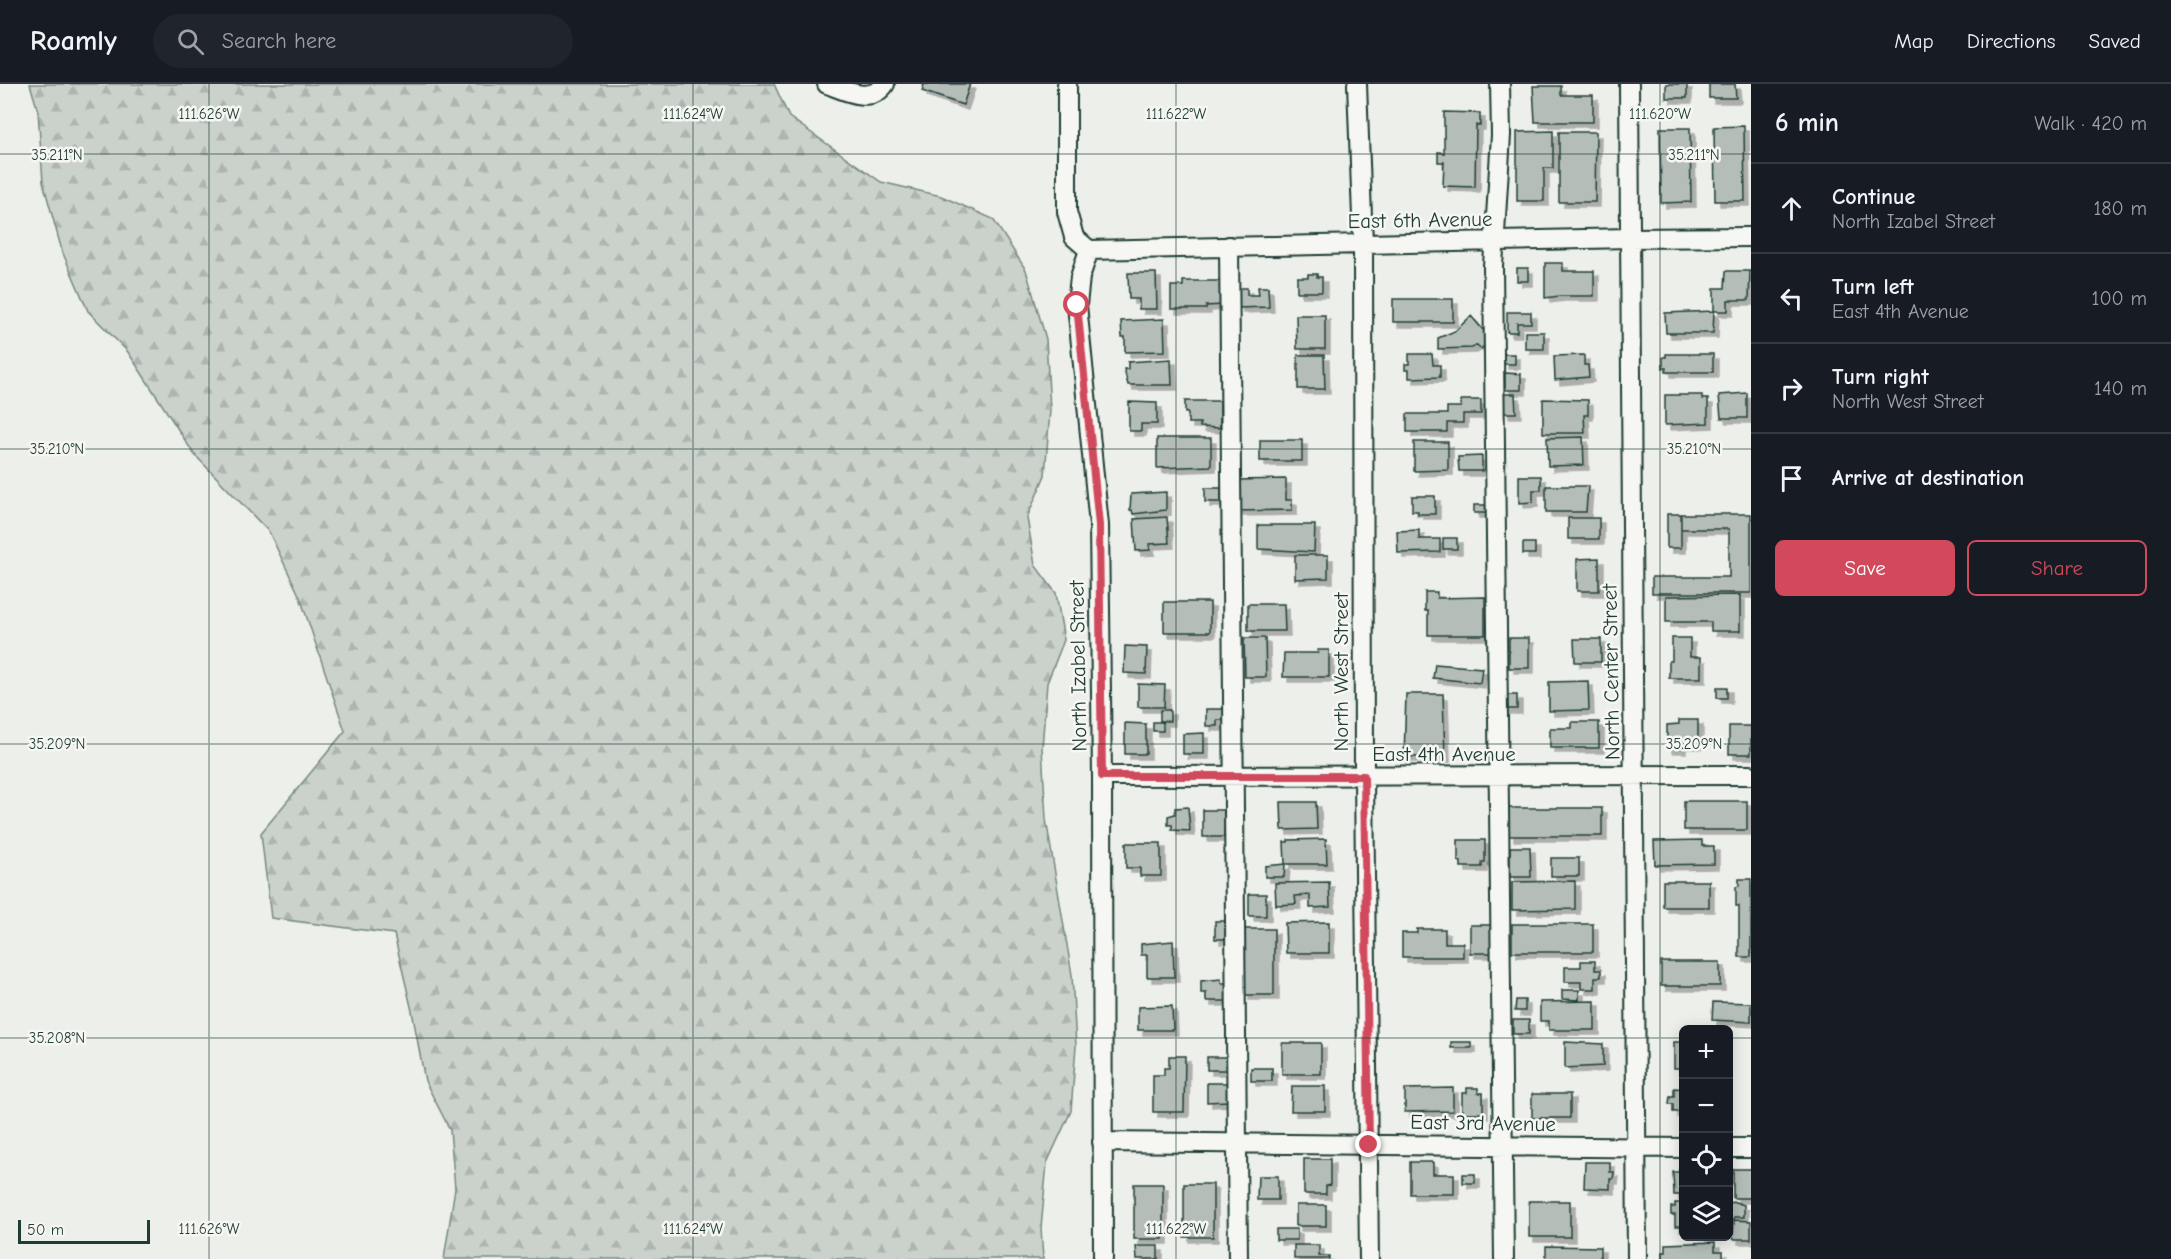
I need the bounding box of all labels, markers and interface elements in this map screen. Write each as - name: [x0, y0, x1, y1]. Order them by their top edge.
- search box: [153, 14, 573, 68]
- text: Roamly: [30, 25, 117, 57]
- icon: search: [174, 25, 207, 58]
- text: Search here: [222, 28, 336, 54]
- text: Map: [1894, 29, 1934, 53]
- text: Directions: [1967, 29, 2056, 53]
- text: Saved: [2089, 29, 2141, 53]
- text: 111.626°W: [179, 105, 239, 123]
- text: 111.624°W: [663, 105, 723, 123]
- text: 111.622°W: [1146, 105, 1206, 123]
- text: 111.620°W: [1629, 105, 1691, 123]
- text: 6 min: [1775, 108, 1839, 138]
- text: Walk · 420 m: [2034, 112, 2147, 135]
- text: 35.211°N: [31, 146, 83, 164]
- text: 35.211°N: [1668, 146, 1720, 164]
- text: Continue: [1832, 184, 1915, 210]
- icon: ahead: [1775, 192, 1808, 225]
- text: 180 m: [2093, 197, 2147, 220]
- street label: East 6th Avenue: [1347, 207, 1493, 233]
- text: North Izabel Street: [1832, 210, 1995, 233]
- text: Turn left: [1832, 274, 1914, 300]
- icon: left: [1775, 282, 1808, 315]
- text: 100 m: [2092, 287, 2147, 310]
- route start: [1063, 291, 1089, 317]
- text: East 4th Avenue: [1832, 300, 1969, 323]
- text: Turn right: [1832, 364, 1929, 390]
- icon: right: [1775, 372, 1808, 405]
- text: 140 m: [2094, 377, 2147, 400]
- text: North West Street: [1832, 390, 1984, 413]
- text: 35.210°N: [30, 440, 84, 458]
- text: 35.210°N: [1667, 440, 1721, 458]
- icon: arrive: [1775, 462, 1808, 495]
- text: Arrive at destination: [1832, 465, 2024, 491]
- button: Save: [1775, 540, 1955, 596]
- button: Share: [1967, 540, 2147, 596]
- street label: North Izabel Street: [1064, 579, 1091, 752]
- street label: North Center Street: [1597, 583, 1625, 760]
- street label: North West Street: [1329, 591, 1353, 752]
- text: 35.209°N: [29, 735, 85, 753]
- text: 35.209°N: [1666, 735, 1722, 753]
- street label: East 4th Avenue: [1372, 742, 1516, 766]
- map controls: [1679, 1025, 1733, 1241]
- button: +: [1679, 1025, 1733, 1079]
- text: 35.208°N: [29, 1029, 85, 1047]
- button: −: [1679, 1079, 1733, 1133]
- street label: East 3rd Avenue: [1410, 1110, 1556, 1136]
- route end: [1355, 1131, 1381, 1157]
- button: locate: [1679, 1133, 1733, 1187]
- button: layers: [1679, 1187, 1733, 1241]
- scale bar: [18, 1217, 150, 1244]
- text: 111.626°W: [179, 1220, 239, 1238]
- text: 111.624°W: [663, 1220, 723, 1238]
- text: 111.622°W: [1146, 1220, 1206, 1238]
- text: 50 m: [27, 1221, 64, 1239]

